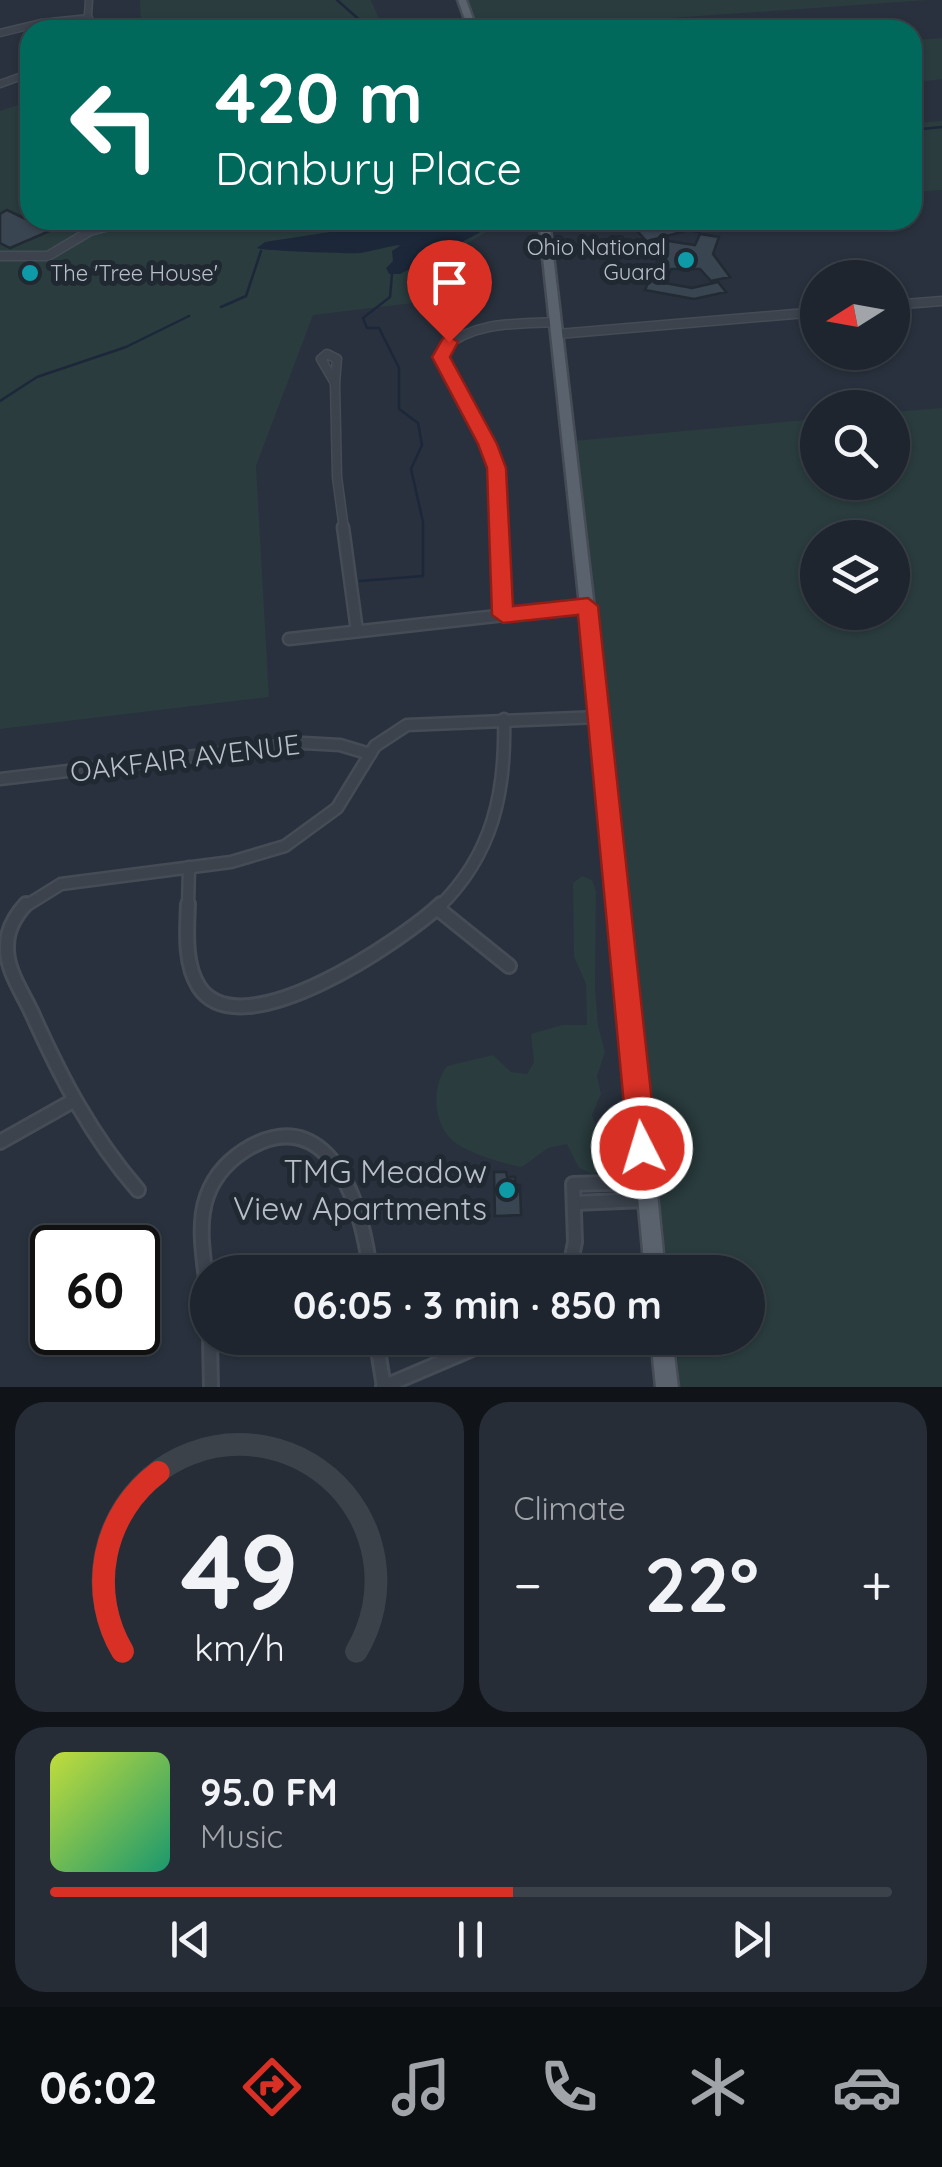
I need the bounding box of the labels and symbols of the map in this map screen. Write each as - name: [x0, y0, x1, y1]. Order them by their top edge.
- place label: Ohio National Guard: [527, 233, 666, 286]
- pin: [407, 240, 492, 343]
- marker: Ohio National Guard: [675, 249, 697, 271]
- place label: The 'Tree House': [50, 259, 218, 287]
- north arrow: [800, 260, 910, 370]
- marker: The 'Tree House': [19, 262, 41, 284]
- street label: OAKFAIR AVENUE: [68, 726, 302, 789]
- position arrow: [590, 1096, 694, 1200]
- place label: TMG Meadow View Apartments: [233, 1151, 487, 1228]
- marker: TMG Meadow View Apartments: [496, 1179, 518, 1201]
- speed limit sign: 60: [30, 1225, 160, 1355]

